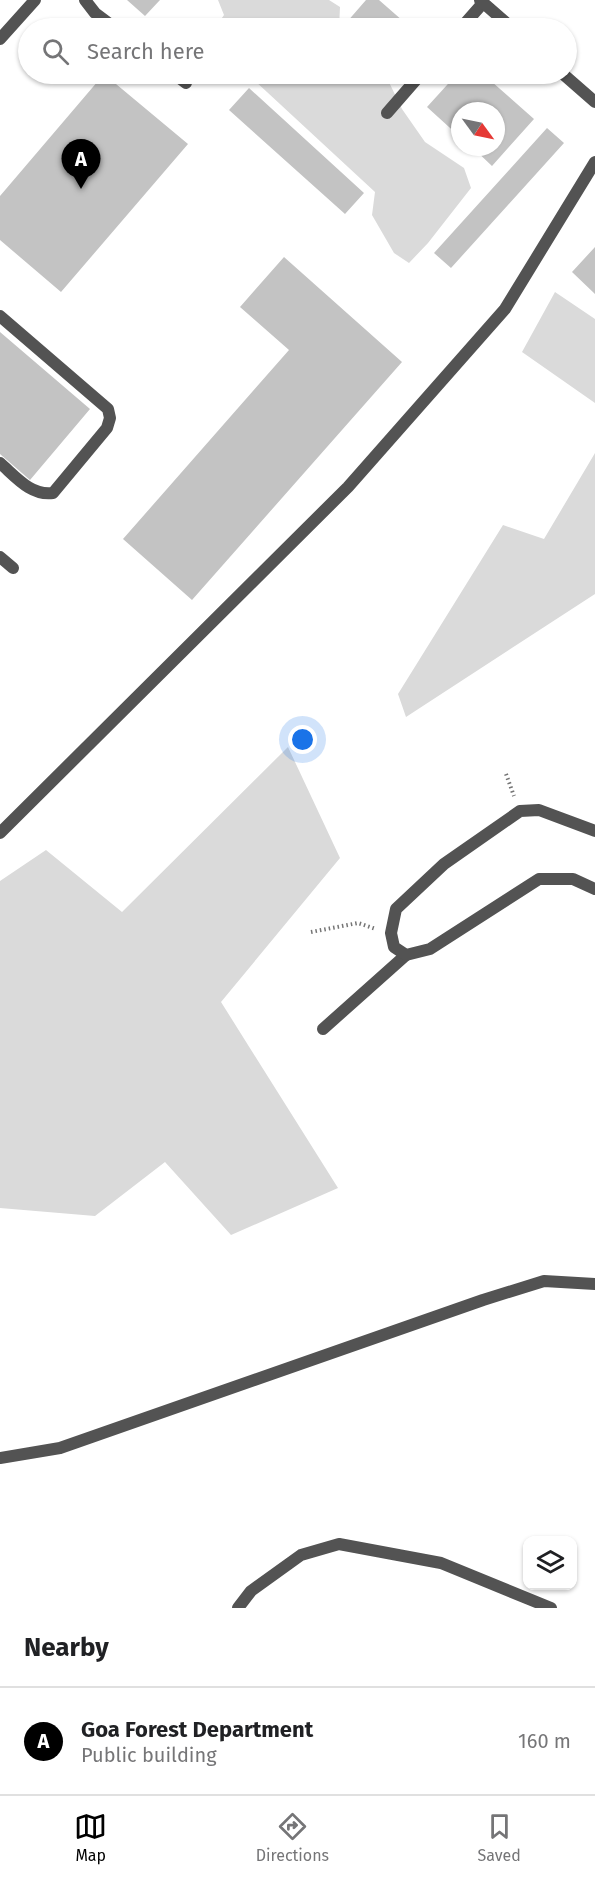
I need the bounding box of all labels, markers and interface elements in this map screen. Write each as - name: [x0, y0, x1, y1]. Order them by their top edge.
- search box: [18, 18, 577, 84]
- icon: search: [39, 35, 72, 68]
- text: Search here: [87, 38, 205, 65]
- north arrow: [451, 102, 505, 156]
- pin: A: [62, 140, 100, 189]
- your location: [288, 725, 317, 754]
- map controls: [523, 1536, 577, 1590]
- button: layers: [523, 1536, 577, 1590]
- text: Nearby: [24, 1632, 109, 1663]
- text: Goa Forest Department: [81, 1716, 313, 1743]
- text: A: [38, 1729, 49, 1753]
- text: 160 m: [518, 1729, 571, 1753]
- text: Public building: [81, 1743, 217, 1767]
- tab: Map: [74, 1810, 107, 1865]
- tab: Directions: [256, 1810, 329, 1865]
- tab: Saved: [477, 1810, 521, 1865]

